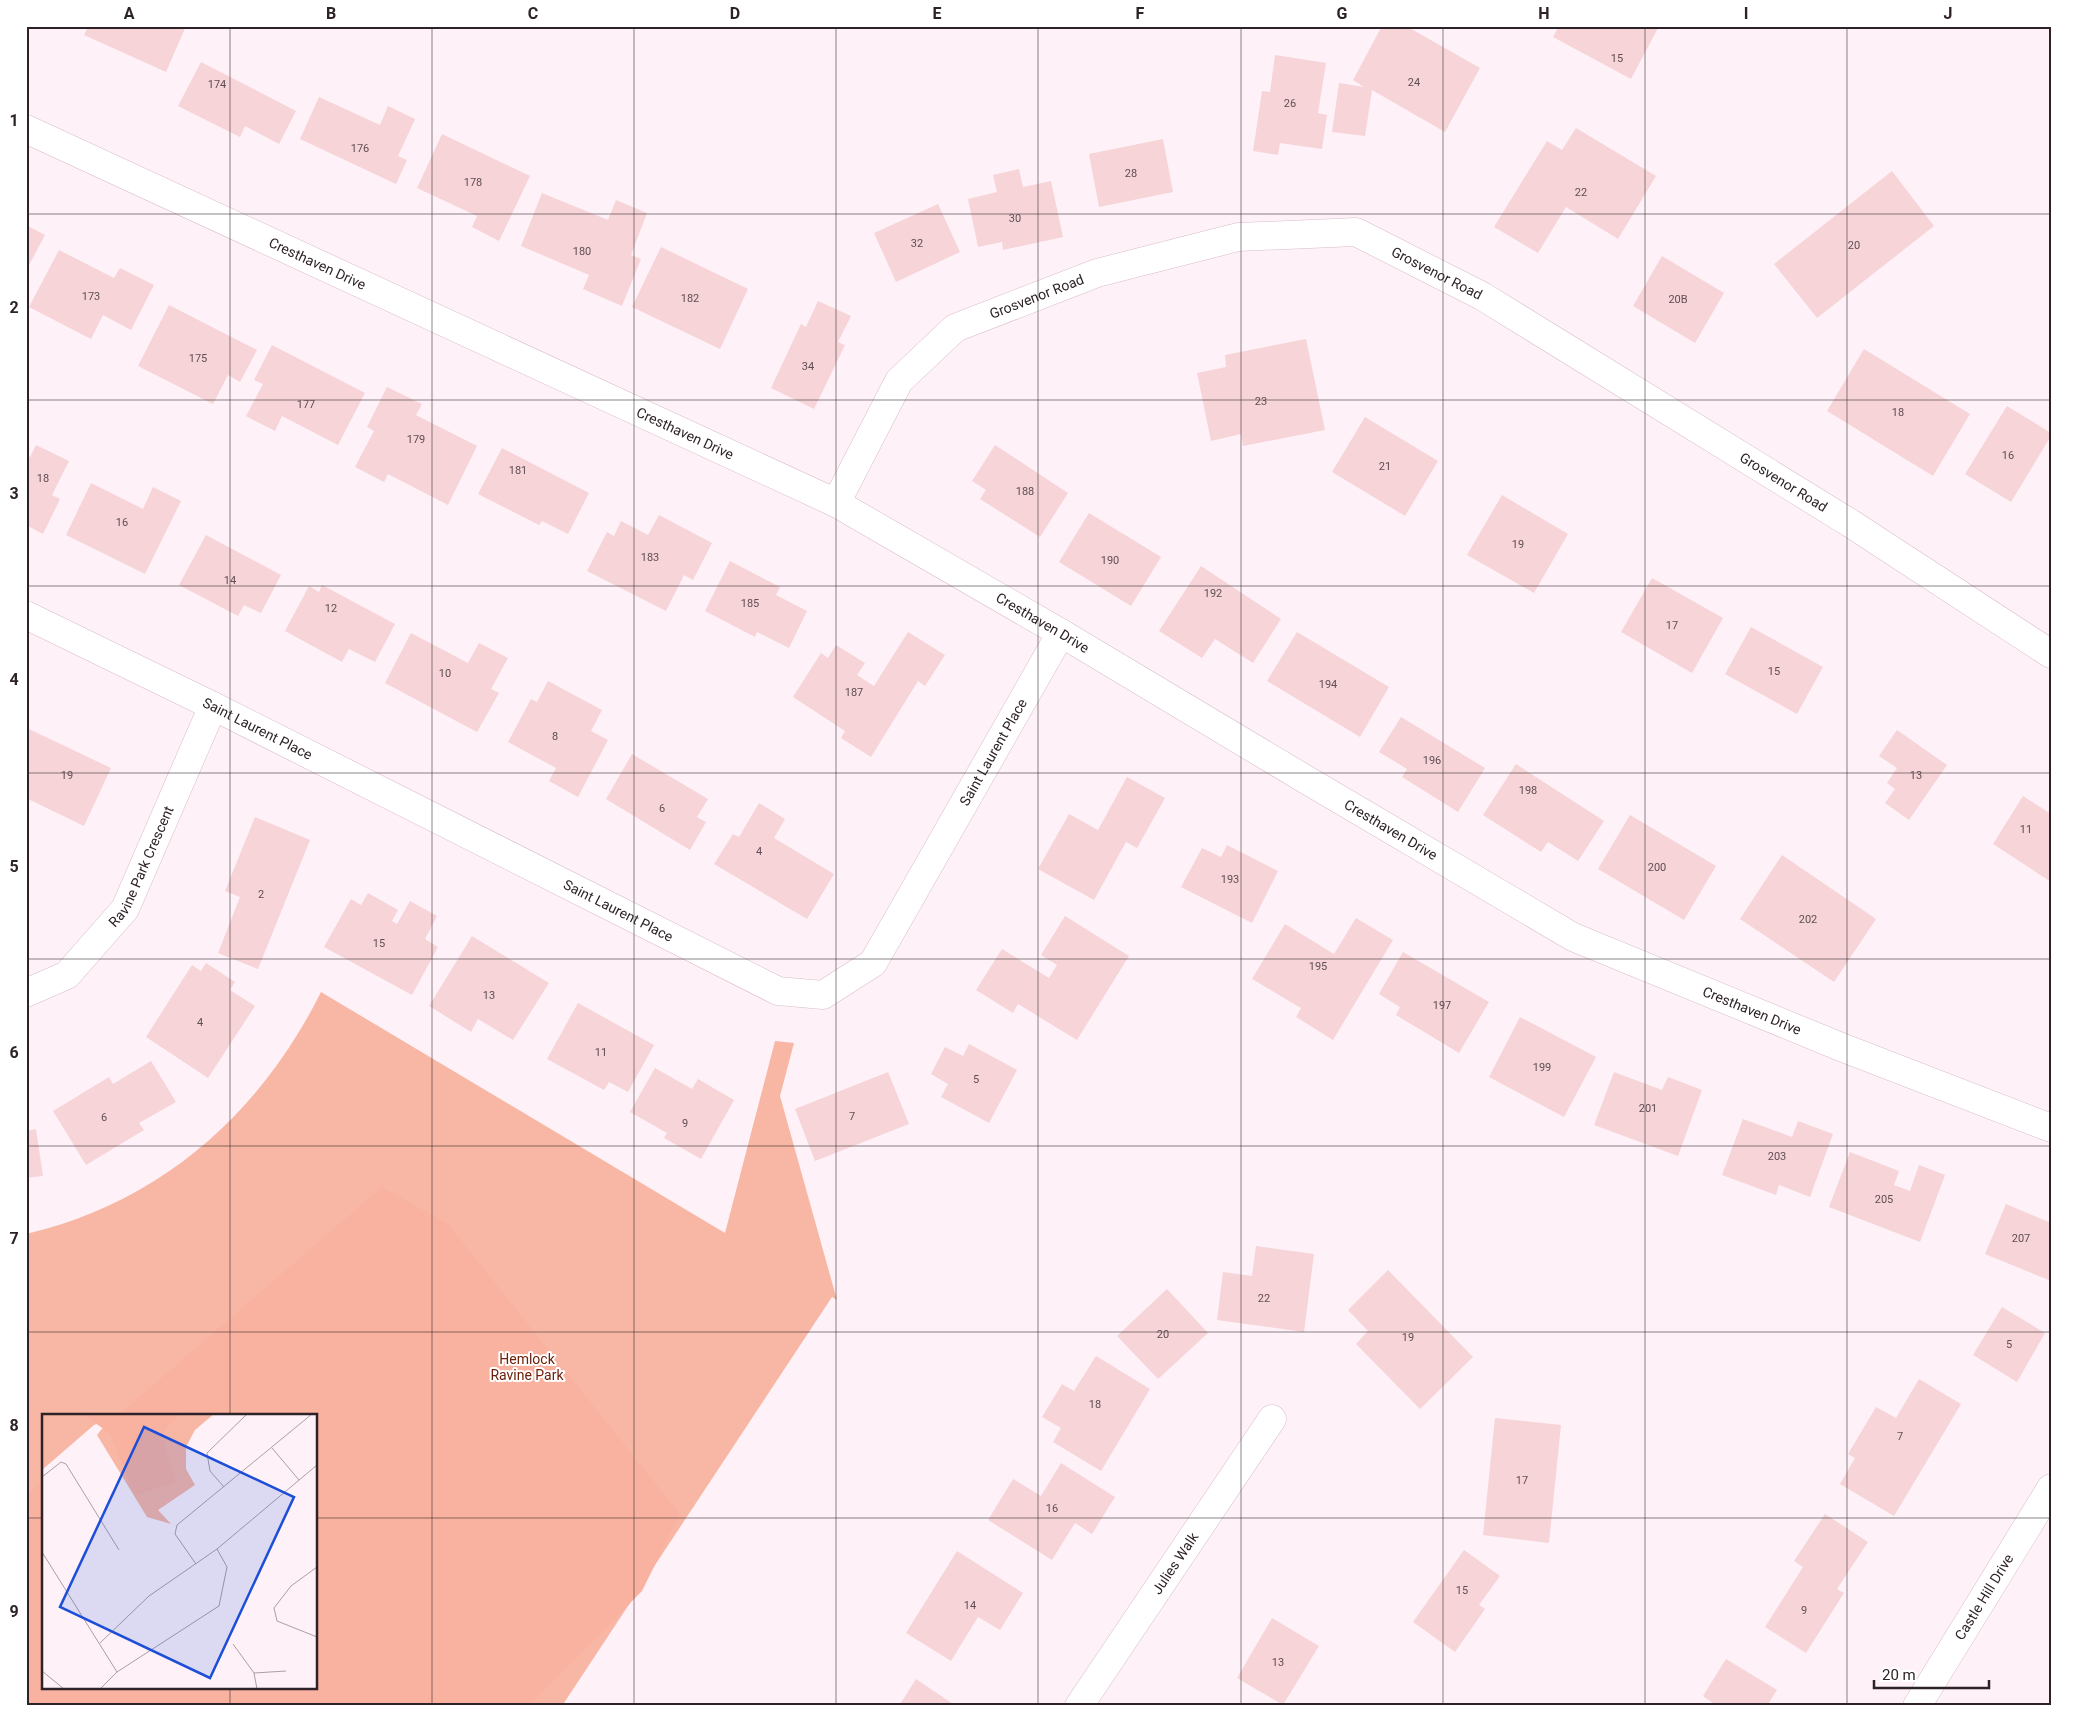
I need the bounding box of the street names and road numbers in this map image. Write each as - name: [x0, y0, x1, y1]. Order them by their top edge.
- street label: Cresthaven Drive: [266, 234, 368, 293]
- street label: Grosvenor Road: [1389, 243, 1485, 303]
- street label: Grosvenor Road: [987, 271, 1086, 322]
- street label: Cresthaven Drive: [634, 404, 736, 463]
- street label: Grosvenor Road: [1737, 449, 1830, 515]
- street label: Cresthaven Drive: [993, 589, 1092, 656]
- street label: Saint Laurent Place: [200, 694, 315, 763]
- street label: Saint Laurent Place: [956, 696, 1030, 808]
- street label: Cresthaven Drive: [1341, 796, 1440, 863]
- street label: Ravine Park Crescent: [105, 803, 177, 930]
- street label: Saint Laurent Place: [561, 876, 676, 945]
- street label: Cresthaven Drive: [1700, 983, 1804, 1038]
- street label: Julies Walk: [1149, 1529, 1202, 1597]
- street label: Castle Hill Drive: [1952, 1551, 2017, 1643]

